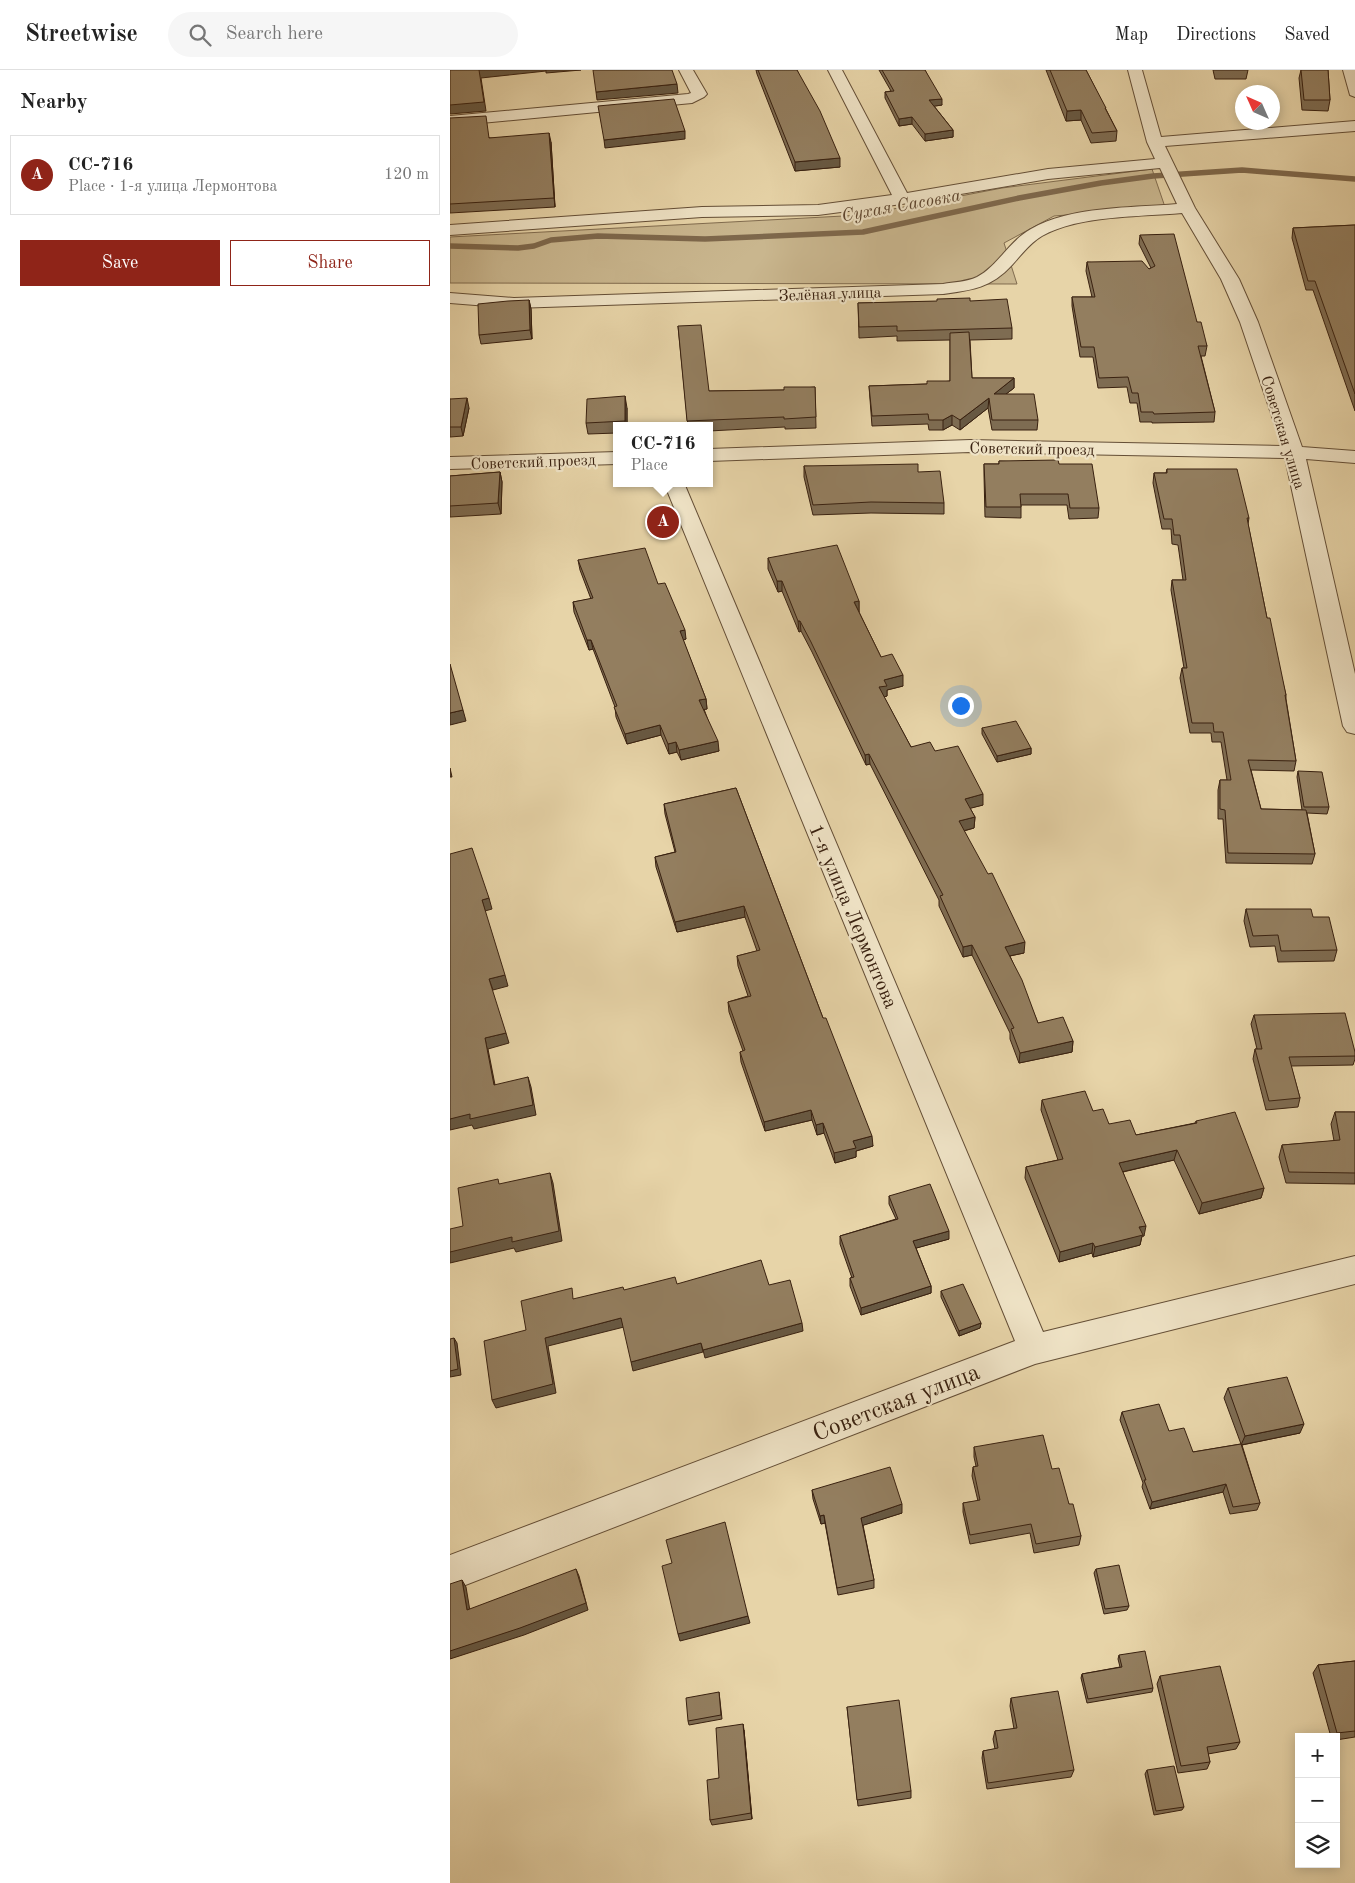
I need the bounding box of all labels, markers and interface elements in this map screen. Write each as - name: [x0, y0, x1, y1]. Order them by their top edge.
- search box: [168, 12, 518, 57]
- icon: search: [186, 21, 214, 49]
- text: Streetwise: [25, 23, 138, 47]
- text: Search here: [226, 25, 323, 44]
- text: Map: [1115, 26, 1148, 44]
- text: Directions: [1176, 26, 1256, 44]
- text: Saved: [1284, 26, 1330, 44]
- north arrow: [1235, 85, 1280, 130]
- text: Nearby: [20, 92, 88, 113]
- text: СС-716: [68, 156, 133, 175]
- text: A: [31, 167, 43, 183]
- text: 120 m: [384, 167, 429, 183]
- text: Place · 1-я улица Лермонтова: [68, 179, 277, 195]
- water label: Сухая Сасовка: [840, 187, 963, 225]
- button: Save: [20, 240, 220, 286]
- button: Share: [230, 240, 430, 286]
- street label: Зелёная улица: [778, 285, 882, 305]
- street label: Советская улица: [1257, 374, 1307, 491]
- popup: [613, 422, 713, 487]
- text: СС-716: [630, 435, 696, 454]
- street label: Советский проезд: [969, 441, 1095, 459]
- street label: Советский проезд: [470, 453, 596, 473]
- text: Place: [630, 458, 668, 474]
- pin: A: [647, 503, 679, 541]
- your location: [948, 693, 974, 719]
- street label: 1-я улица Лермонтова: [804, 822, 900, 1012]
- street label: Советская улица: [810, 1361, 984, 1447]
- map controls: [1295, 1733, 1340, 1868]
- button: +: [1295, 1733, 1340, 1778]
- button: −: [1295, 1778, 1340, 1823]
- button: layers: [1295, 1823, 1340, 1868]

